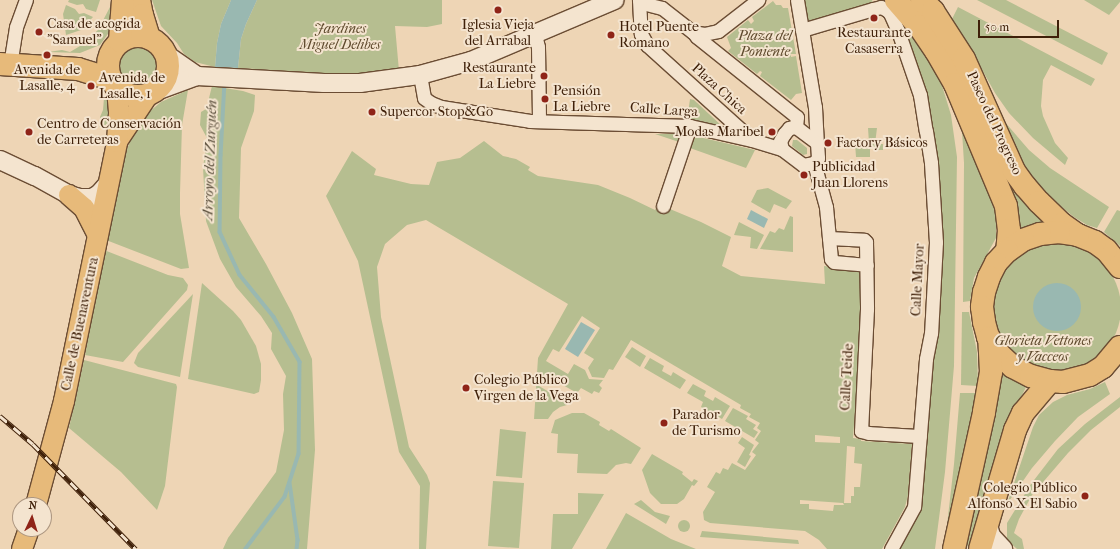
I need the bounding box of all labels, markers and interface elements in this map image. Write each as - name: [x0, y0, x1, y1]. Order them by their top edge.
- marker: Iglesia Vieja del Arrabal: [493, 5, 503, 15]
- scale bar: [980, 12, 1061, 38]
- marker: Restaurante Casaserra: [869, 13, 879, 23]
- place label: Casa de acogida "Samuel": [47, 16, 141, 48]
- place label: Iglesia Vieja del Arrabal: [462, 17, 534, 50]
- place label: Hotel Puente Romano: [619, 19, 699, 52]
- text: 50 m: [985, 20, 1009, 34]
- park label: Jardines Miguel Delibes: [300, 21, 380, 54]
- place label: Restaurante Casaserra: [837, 25, 911, 58]
- marker: Casa de acogida "Samuel": [34, 27, 44, 37]
- park label: Plaza del Poniente: [738, 28, 792, 60]
- marker: Hotel Puente Romano: [606, 30, 616, 40]
- marker: Avenida de Lasalle, 4: [42, 50, 52, 60]
- place label: Restaurante La Liebre: [462, 60, 536, 92]
- street label: Plaza Chica: [688, 60, 750, 118]
- place label: Avenida de Lasalle, 4: [14, 62, 80, 94]
- street label: Paseo del Progreso: [963, 69, 1025, 177]
- place label: Avenida de Lasalle, 1: [99, 70, 165, 102]
- marker: Restaurante La Liebre: [539, 71, 549, 81]
- marker: Avenida de Lasalle, 1: [86, 81, 96, 91]
- place label: Pensión La Liebre: [553, 83, 610, 116]
- marker: Pensión La Liebre: [540, 94, 550, 104]
- street label: Calle Larga: [629, 99, 699, 121]
- water label: Arroyo del Zurguén: [199, 100, 221, 220]
- place label: Supercor Stop&Go: [380, 104, 493, 120]
- marker: Supercor Stop&Go: [367, 107, 377, 117]
- place label: Centro de Conservación de Carreteras: [37, 116, 181, 148]
- place label: Modas Maribel: [675, 124, 764, 140]
- marker: Centro de Conservación de Carreteras: [24, 127, 34, 137]
- marker: Modas Maribel: [767, 127, 777, 137]
- place label: Factory Básicos: [836, 135, 928, 151]
- marker: Factory Básicos: [823, 138, 833, 148]
- place label: Publicidad Juan Llorens: [812, 159, 888, 192]
- marker: Publicidad Juan Llorens: [799, 170, 809, 180]
- street label: Calle Mayor: [908, 243, 928, 317]
- street label: Calle de Buenaventura: [58, 256, 102, 392]
- park label: Glorieta Vettones y Vacceos: [994, 333, 1092, 366]
- street label: Calle Teide: [837, 343, 857, 411]
- place label: Colegio Público Virgen de la Vega: [474, 372, 579, 404]
- marker: Colegio Público Virgen de la Vega: [461, 383, 471, 393]
- place label: Parador de Turismo: [672, 407, 741, 440]
- marker: Parador de Turismo: [659, 418, 669, 428]
- place label: Colegio Público Alfonso X El Sabio: [968, 480, 1077, 512]
- marker: Colegio Público Alfonso X El Sabio: [1080, 491, 1090, 501]
- north arrow: [12, 497, 52, 537]
- text: N: [28, 499, 37, 512]

